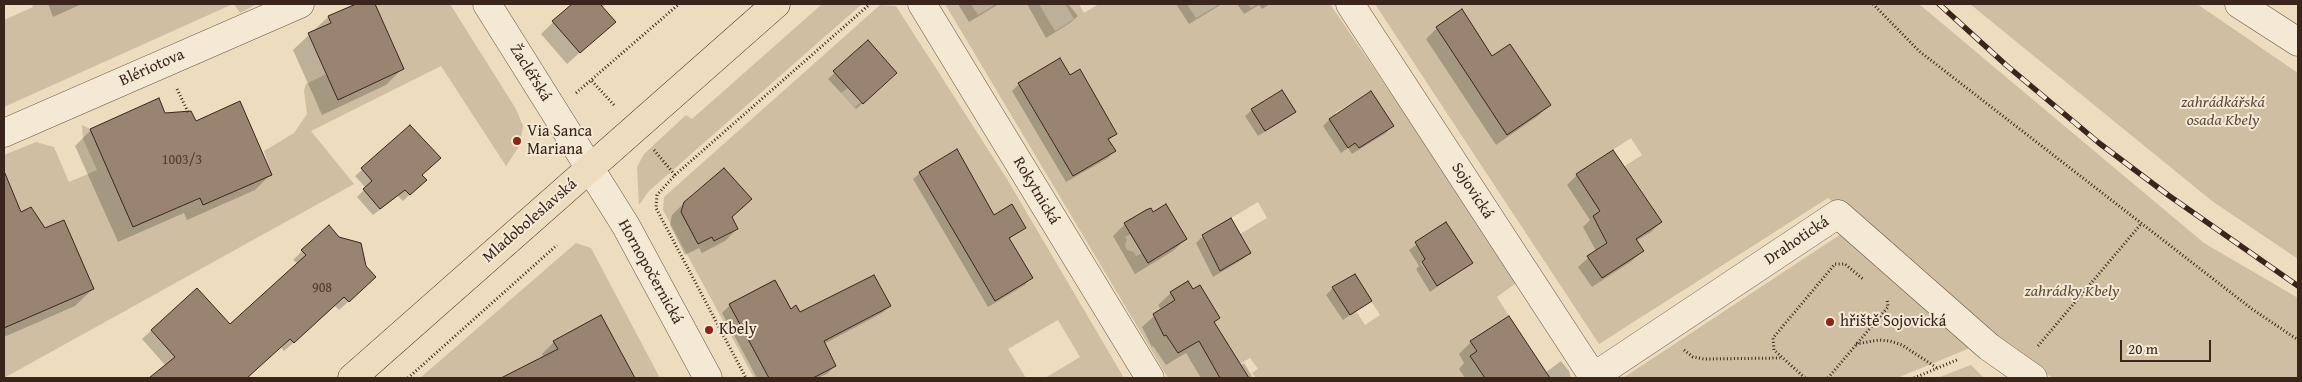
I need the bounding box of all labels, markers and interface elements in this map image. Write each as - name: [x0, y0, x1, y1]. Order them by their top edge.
- street label: Žacléřská: [505, 41, 555, 105]
- street label: Blériotova: [117, 45, 187, 91]
- park label: zahrádkářská osada Kbely: [2181, 93, 2265, 131]
- place label: Via Sanca Mariana: [527, 122, 592, 160]
- marker: Via Sanca Mariana: [511, 135, 523, 147]
- house number: 1003/3: [162, 152, 202, 168]
- street label: Rokytnická: [1008, 154, 1064, 228]
- street label: Sojovická: [1447, 159, 1497, 223]
- street label: Mladoboleslavská: [479, 175, 581, 267]
- street label: Drahotická: [1761, 212, 1833, 270]
- street label: Hornopočernická: [613, 216, 687, 328]
- house number: 908: [312, 280, 332, 296]
- park label: zahrádky Kbely: [2025, 282, 2119, 302]
- place label: hřiště Sojovická: [1840, 312, 1946, 332]
- marker: hřiště Sojovická: [1824, 316, 1836, 328]
- place label: Kbely: [719, 320, 757, 340]
- marker: Kbely: [703, 324, 715, 336]
- scale bar: [2122, 330, 2213, 362]
- text: 20 m: [2128, 338, 2158, 359]

